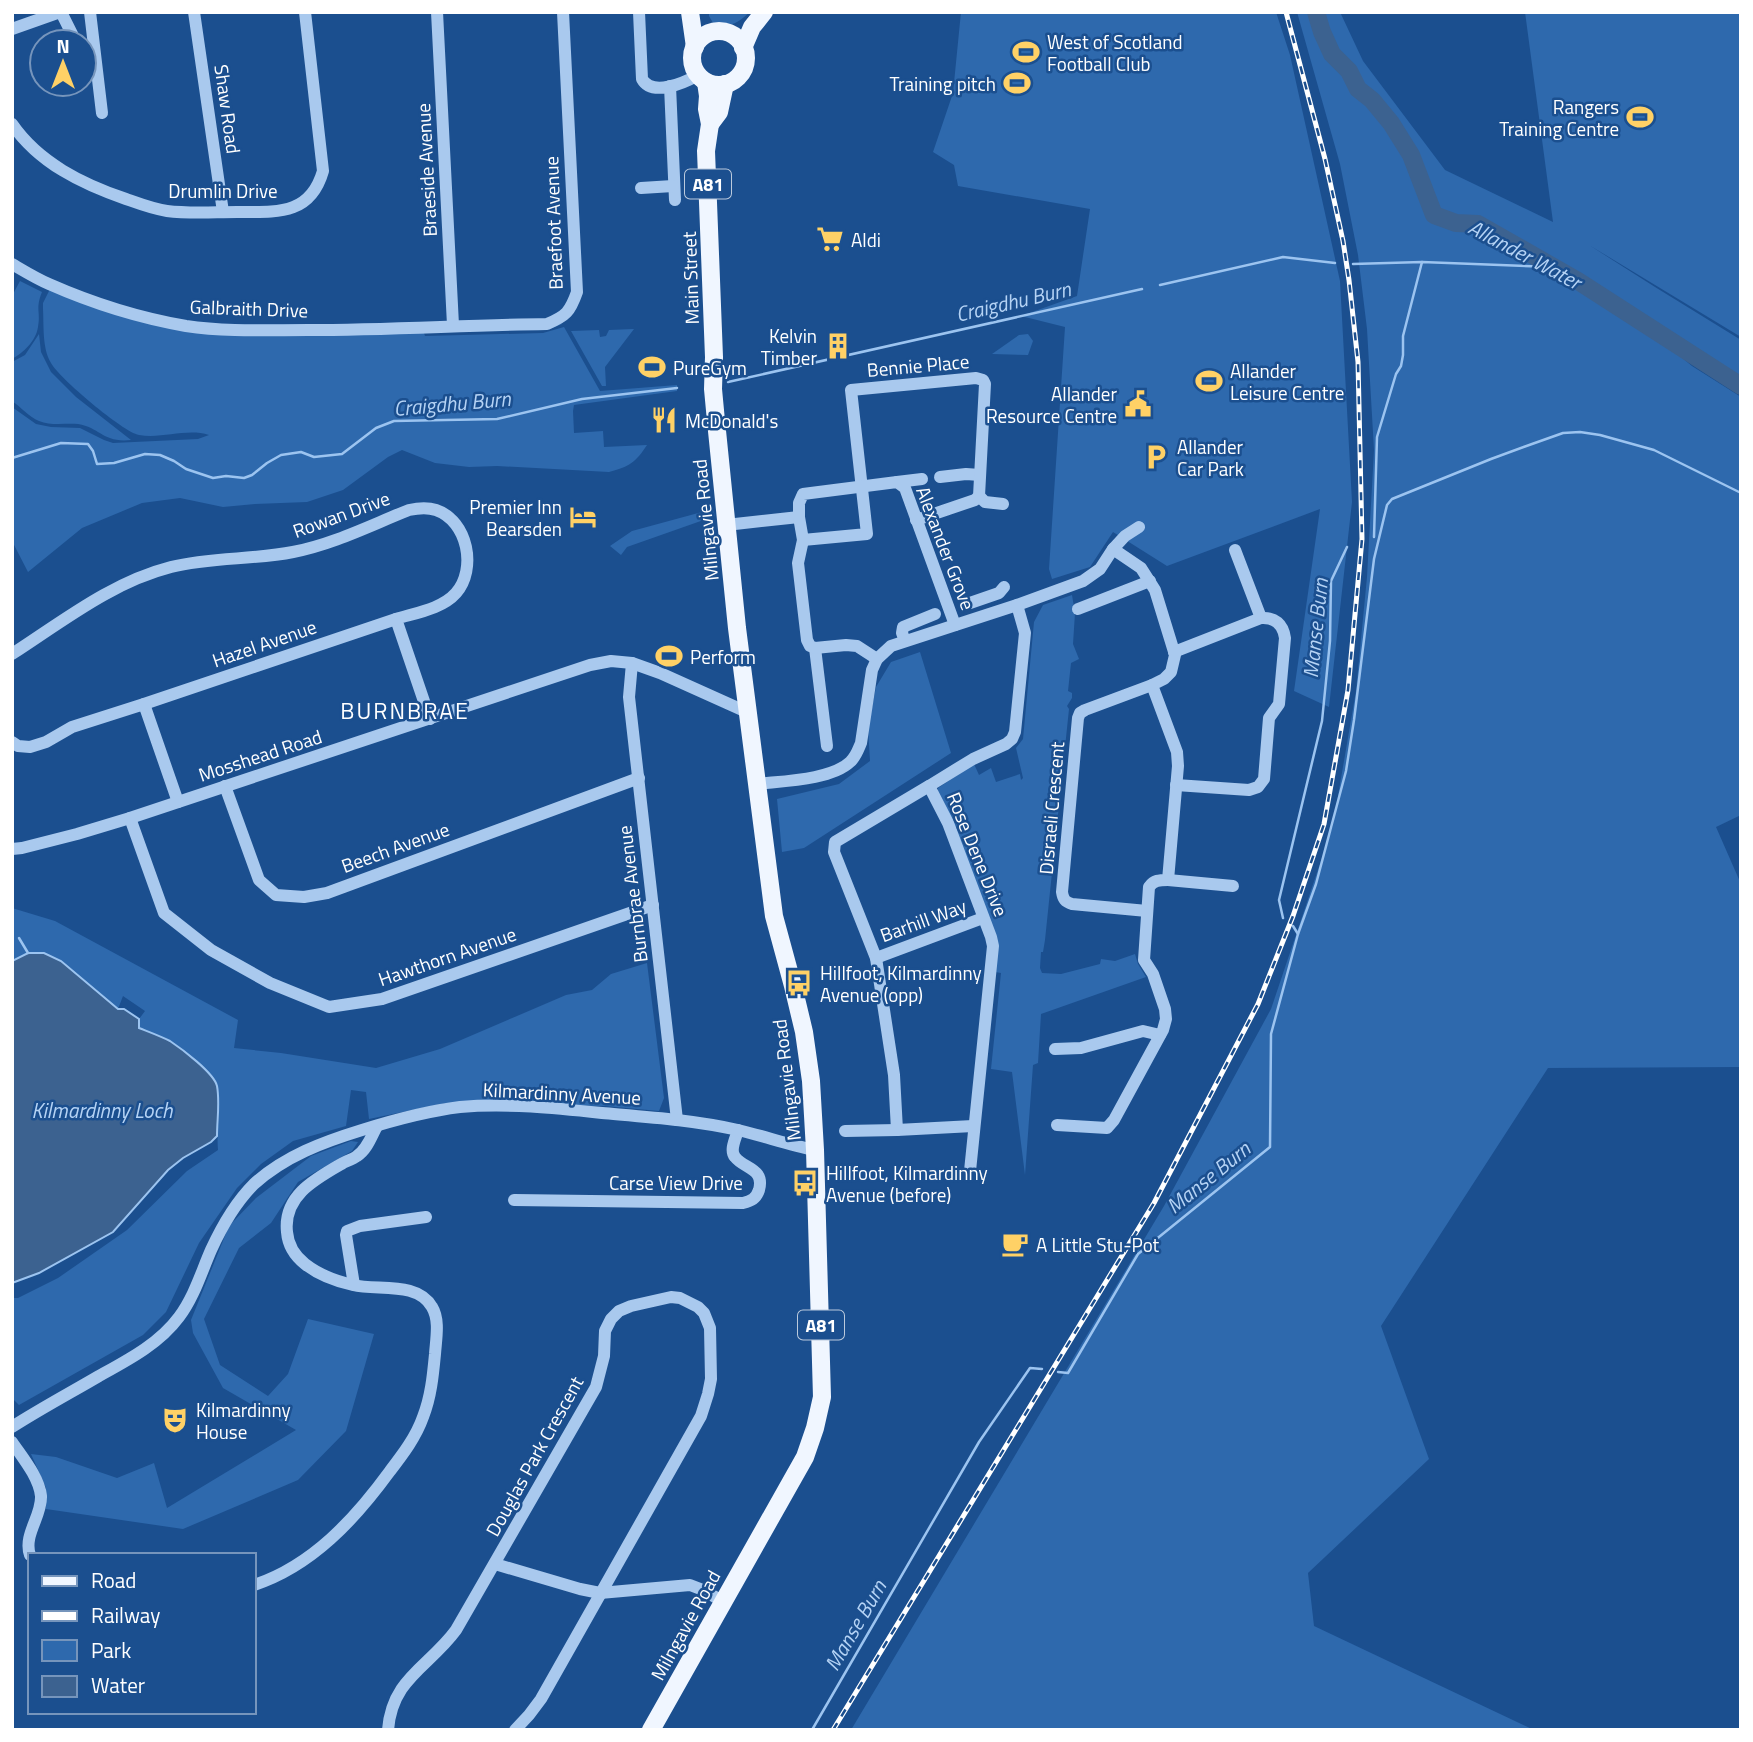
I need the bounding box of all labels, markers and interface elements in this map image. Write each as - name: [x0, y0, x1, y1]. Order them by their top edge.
- place label: West of Scotland Football Club: [1047, 27, 1183, 78]
- north arrow: [28, 28, 98, 98]
- text: N: [56, 31, 70, 60]
- sports icon: West of Scotland Football Club: [1011, 37, 1041, 67]
- street label: Shaw Road: [207, 63, 249, 155]
- sports icon: Training pitch: [1002, 68, 1032, 98]
- place label: Training pitch: [890, 69, 996, 98]
- place label: Rangers Training Centre: [1499, 92, 1619, 143]
- sports icon: Rangers Training Centre: [1625, 102, 1655, 132]
- street label: Braeside Avenue: [408, 103, 444, 237]
- street label: Braefoot Avenue: [536, 156, 570, 290]
- road number: A81: [685, 169, 731, 198]
- street label: Drumlin Drive: [168, 176, 278, 205]
- water label: Allander Water: [1463, 211, 1589, 298]
- supermarket icon: Aldi: [815, 224, 845, 254]
- place label: Aldi: [851, 225, 881, 254]
- street label: Main Street: [674, 231, 706, 325]
- water label: Craigdhu Burn: [952, 272, 1074, 330]
- street label: Galbraith Drive: [189, 291, 309, 325]
- place label: Kelvin Timber: [761, 321, 817, 372]
- building icon: Kelvin Timber: [823, 331, 853, 361]
- street label: Bennie Place: [866, 346, 970, 384]
- sports icon: PureGym: [637, 352, 667, 382]
- place label: PureGym: [673, 353, 747, 382]
- place label: Allander Leisure Centre: [1230, 356, 1344, 407]
- sports icon: Allander Leisure Centre: [1194, 366, 1224, 396]
- place label: Allander Resource Centre: [986, 379, 1117, 430]
- water label: Craigdhu Burn: [392, 382, 512, 424]
- public building icon: Allander Resource Centre: [1123, 389, 1153, 419]
- restaurant icon: McDonald's: [649, 405, 679, 435]
- place label: McDonald's: [685, 406, 778, 435]
- place label: Allander Car Park: [1177, 432, 1244, 483]
- parking icon: Allander Car Park: [1141, 442, 1171, 472]
- street label: Milngavie Road: [684, 458, 726, 582]
- street label: Alexander Grove: [909, 482, 983, 614]
- street label: Rowan Drive: [288, 483, 394, 545]
- place label: Premier Inn Bearsden: [469, 492, 562, 543]
- hotel icon: Premier Inn Bearsden: [568, 502, 598, 532]
- water label: Manse Burn: [1294, 576, 1336, 680]
- street label: Hazel Avenue: [208, 612, 320, 674]
- sports icon: Perform: [654, 641, 684, 671]
- place label: Perform: [690, 642, 756, 671]
- district label: BURNBRAE: [340, 693, 470, 728]
- street label: Mosshead Road: [195, 721, 325, 789]
- street label: Disraeli Crescent: [1031, 740, 1071, 876]
- street label: Rose Dene Drive: [940, 788, 1016, 920]
- street label: Beech Avenue: [337, 814, 453, 880]
- street label: Burnbrae Avenue: [609, 824, 655, 964]
- street label: Barhill Way: [876, 891, 970, 949]
- street label: Hawthorn Avenue: [374, 919, 520, 993]
- place label: Hillfoot, Kilmardinny Avenue (opp): [820, 958, 982, 1009]
- bus stop icon: Hillfoot, Kilmardinny Avenue (opp): [784, 968, 814, 998]
- street label: Milngavie Road: [764, 1018, 808, 1142]
- street label: Kilmardinny Avenue: [482, 1074, 642, 1112]
- water label: Kilmardinny Loch: [32, 1094, 173, 1126]
- water label: Manse Burn: [1159, 1133, 1257, 1221]
- place label: Hillfoot, Kilmardinny Avenue (before): [826, 1158, 988, 1209]
- street label: Carse View Drive: [609, 1168, 743, 1197]
- bus stop icon: Hillfoot, Kilmardinny Avenue (before): [790, 1168, 820, 1198]
- cafe icon: A Little Stu-Pot: [1000, 1229, 1030, 1259]
- place label: A Little Stu-Pot: [1036, 1230, 1160, 1259]
- road number: A81: [798, 1310, 844, 1340]
- street label: Douglas Park Crescent: [478, 1370, 590, 1541]
- place label: Kilmardinny House: [196, 1395, 291, 1446]
- theatre icon: Kilmardinny House: [160, 1405, 190, 1435]
- legend: [28, 1553, 256, 1714]
- text: Road: [91, 1564, 136, 1596]
- street label: Milngavie Road: [643, 1565, 727, 1685]
- water label: Manse Burn: [816, 1573, 894, 1676]
- text: Railway: [91, 1599, 160, 1631]
- text: Park: [91, 1634, 131, 1666]
- text: Water: [91, 1669, 145, 1701]

